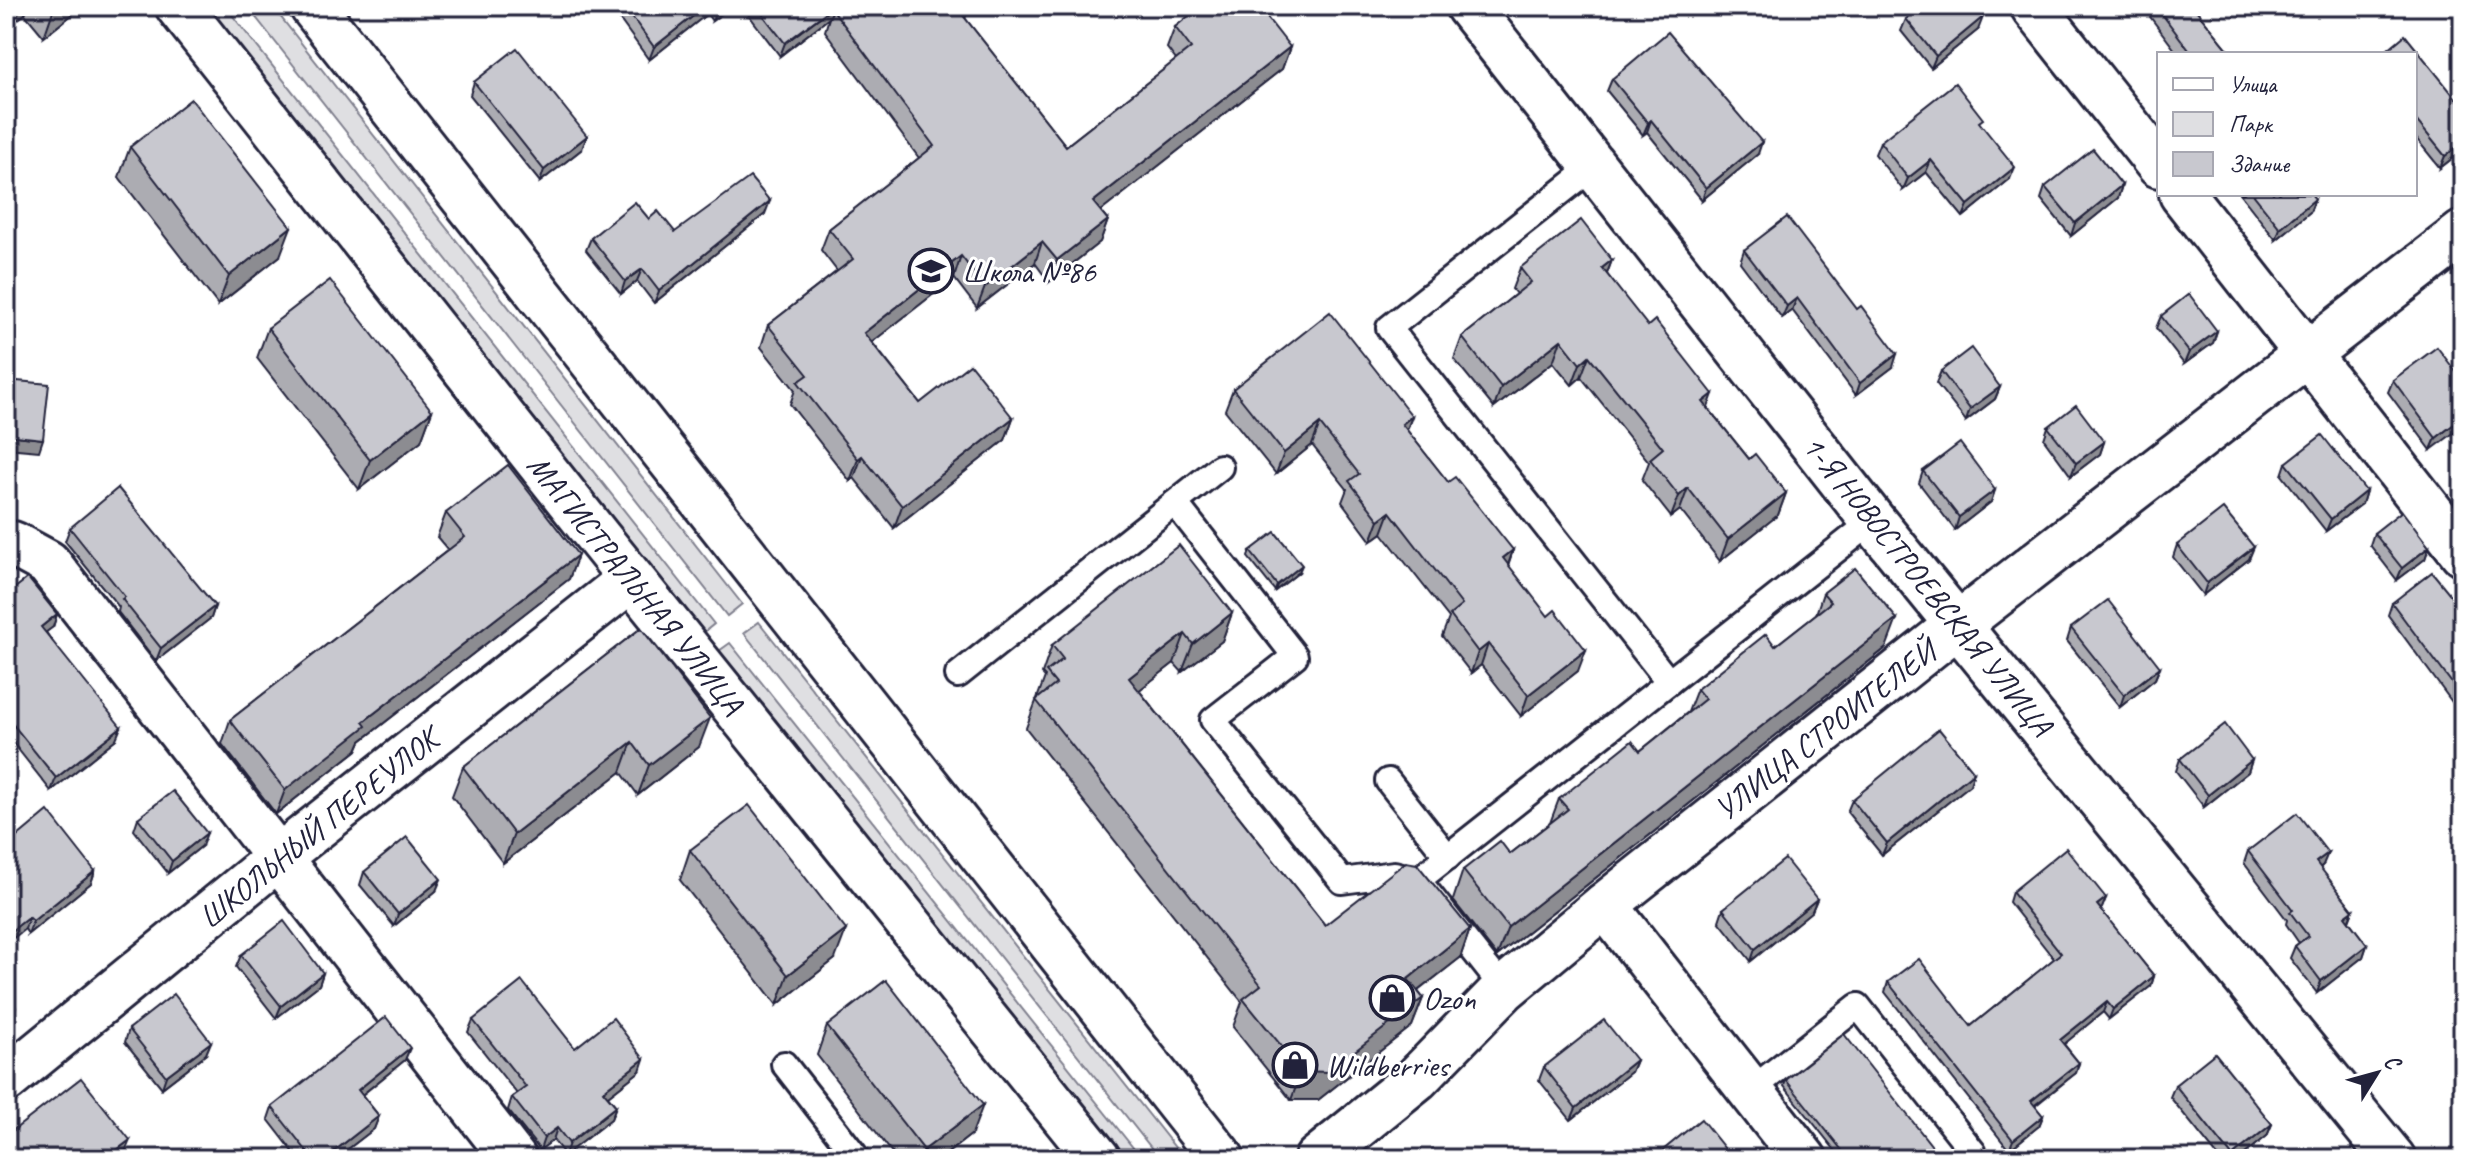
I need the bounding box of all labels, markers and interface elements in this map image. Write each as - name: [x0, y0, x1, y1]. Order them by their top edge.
- legend: [2157, 52, 2417, 196]
- text: Улица: [2229, 69, 2278, 99]
- text: Парк: [2229, 109, 2274, 139]
- text: Здание: [2229, 149, 2291, 179]
- school or university icon: Школа №86: [907, 247, 955, 295]
- place label: Школа №86: [962, 251, 1097, 292]
- street label: 1-Я НОВОСТРОЕВСКАЯ УЛИЦА: [1794, 427, 2063, 746]
- street label: МАГИСТРАЛЬНАЯ УЛИЦА: [518, 446, 754, 723]
- street label: УЛИЦА СТРОИТЕЛЕЙ: [1706, 628, 1948, 830]
- street label: ШКОЛЬНЫЙ ПЕРЕУЛОК: [190, 715, 451, 938]
- shop icon: Ozon: [1368, 974, 1416, 1022]
- place label: Ozon: [1423, 978, 1476, 1019]
- north arrow: [2337, 1033, 2417, 1113]
- shop icon: Wildberries: [1271, 1041, 1319, 1089]
- place label: Wildberries: [1326, 1045, 1452, 1086]
- text: С: [2378, 1049, 2409, 1077]

